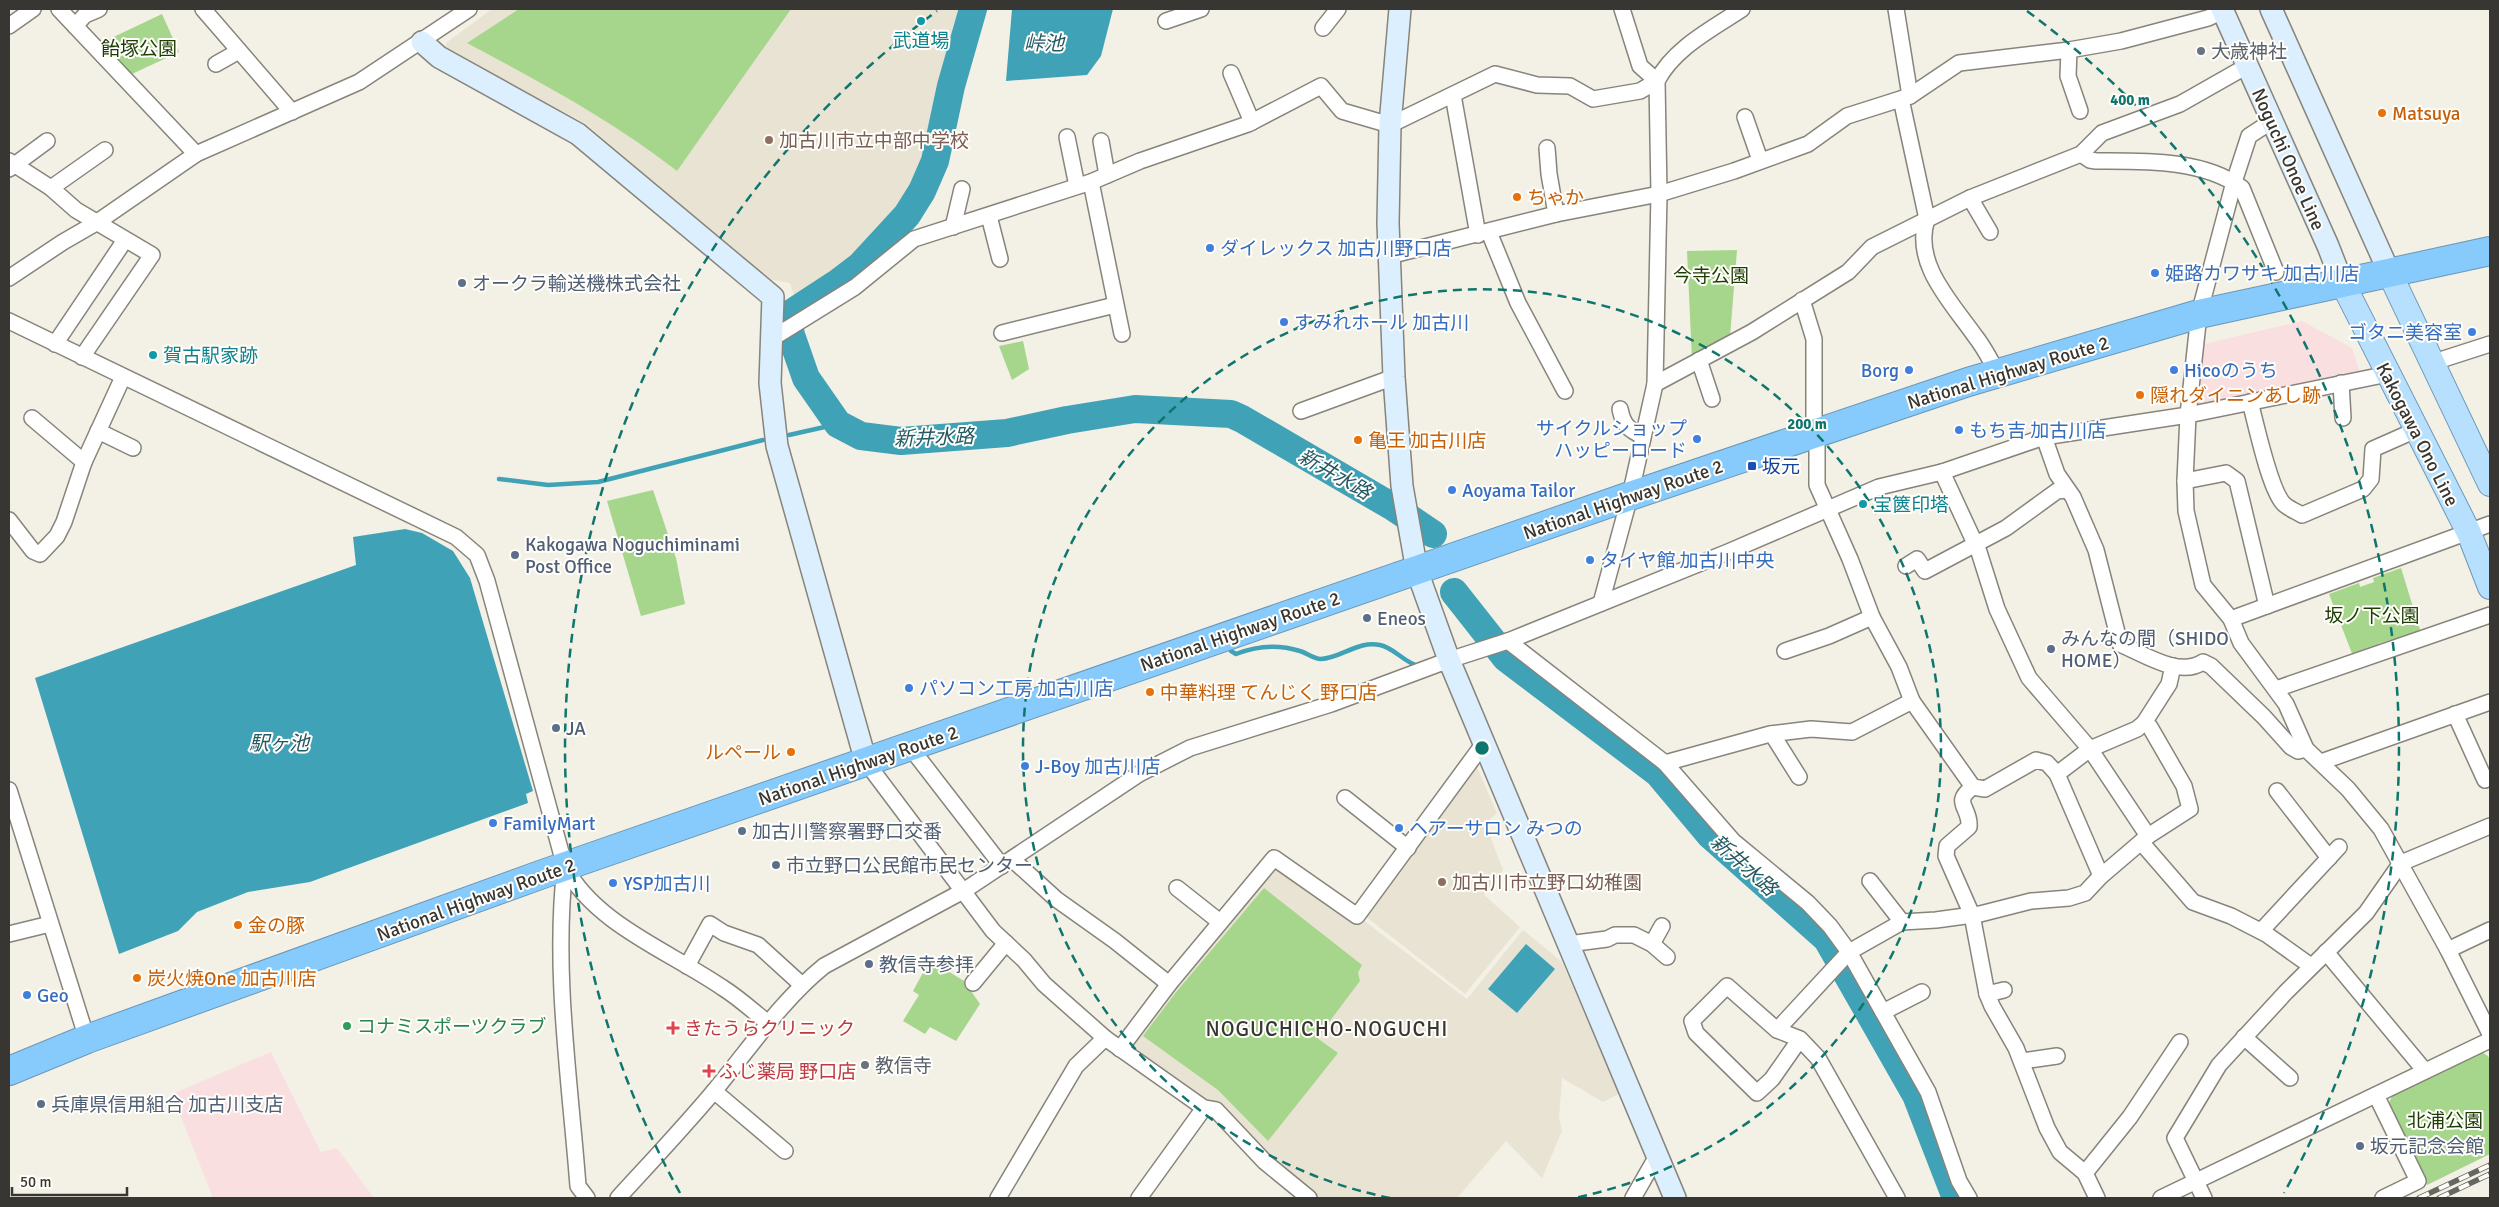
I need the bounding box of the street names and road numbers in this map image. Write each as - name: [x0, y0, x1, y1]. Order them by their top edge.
- street label: Noguchi Onoe Line: [2246, 85, 2330, 234]
- street label: National Highway Route 2: [1904, 331, 2112, 415]
- street label: Kakogawa Ono Line: [2370, 358, 2464, 510]
- street label: National Highway Route 2: [1520, 454, 1726, 545]
- street label: National Highway Route 2: [1137, 586, 1343, 677]
- street label: National Highway Route 2: [755, 720, 961, 811]
- street label: National Highway Route 2: [374, 853, 579, 947]

